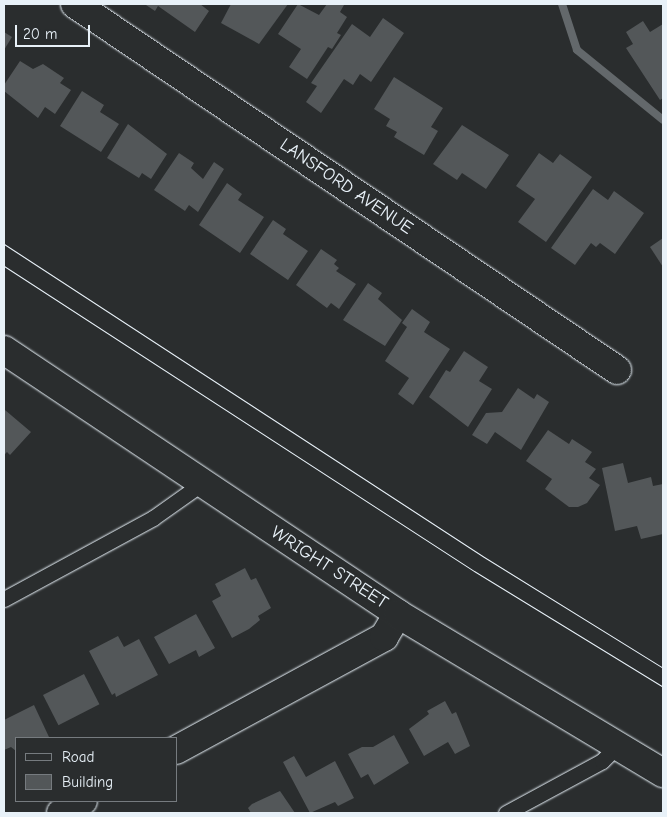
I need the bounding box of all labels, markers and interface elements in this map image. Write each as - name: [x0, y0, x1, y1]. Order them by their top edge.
- scale bar: [18, 15, 92, 47]
- text: 20 m: [23, 25, 57, 43]
- street label: LANSFORD AVENUE: [275, 134, 417, 240]
- street label: WRIGHT STREET: [266, 522, 392, 614]
- legend: [15, 737, 178, 802]
- text: Road: [62, 748, 94, 766]
- text: Building: [62, 773, 113, 791]

